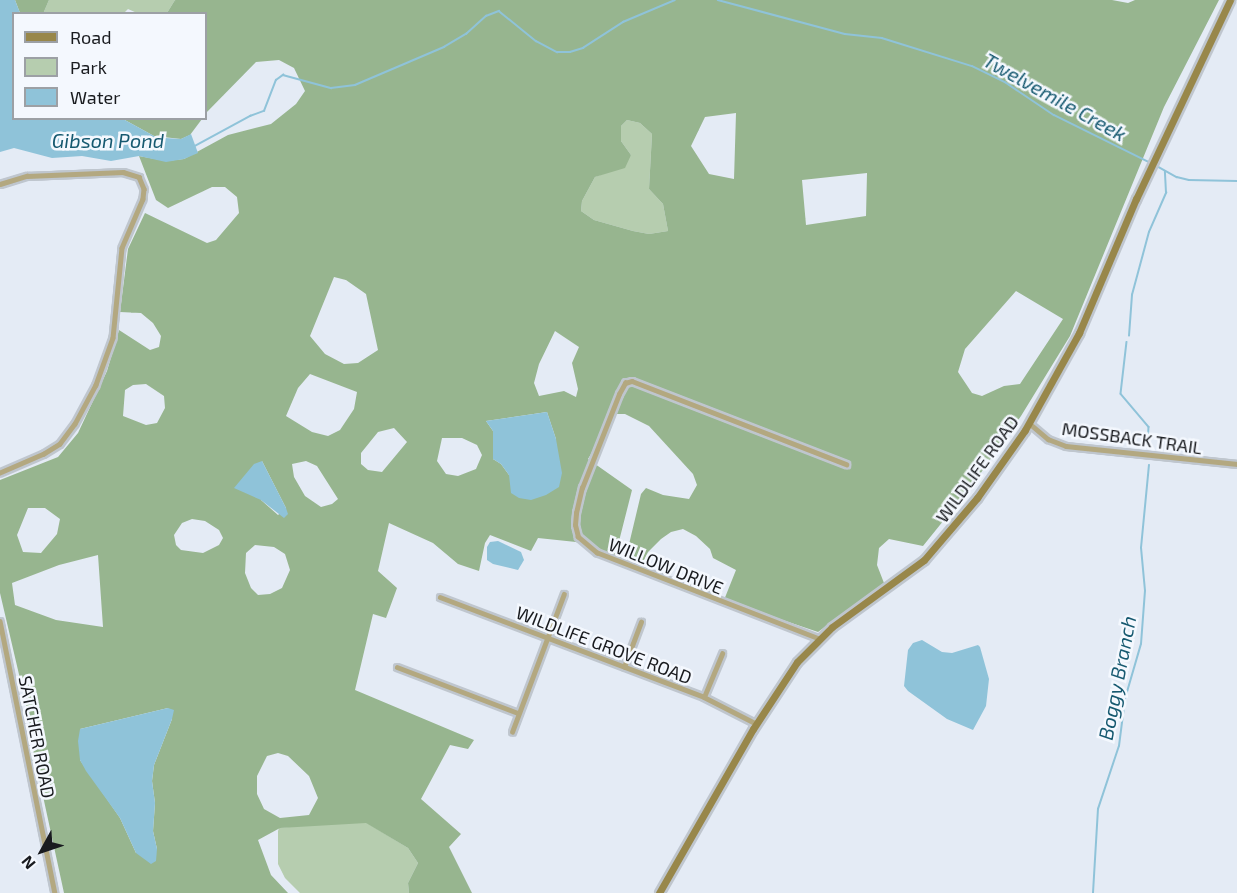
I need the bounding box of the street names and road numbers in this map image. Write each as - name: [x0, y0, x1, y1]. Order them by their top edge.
- street label: WILDLIFE ROAD: [931, 411, 1023, 527]
- street label: MOSSBACK TRAIL: [1060, 417, 1204, 459]
- street label: WILLOW DRIVE: [605, 533, 727, 599]
- street label: WILDLIFE GROVE ROAD: [513, 602, 695, 688]
- street label: SATCHER ROAD: [15, 674, 59, 800]

